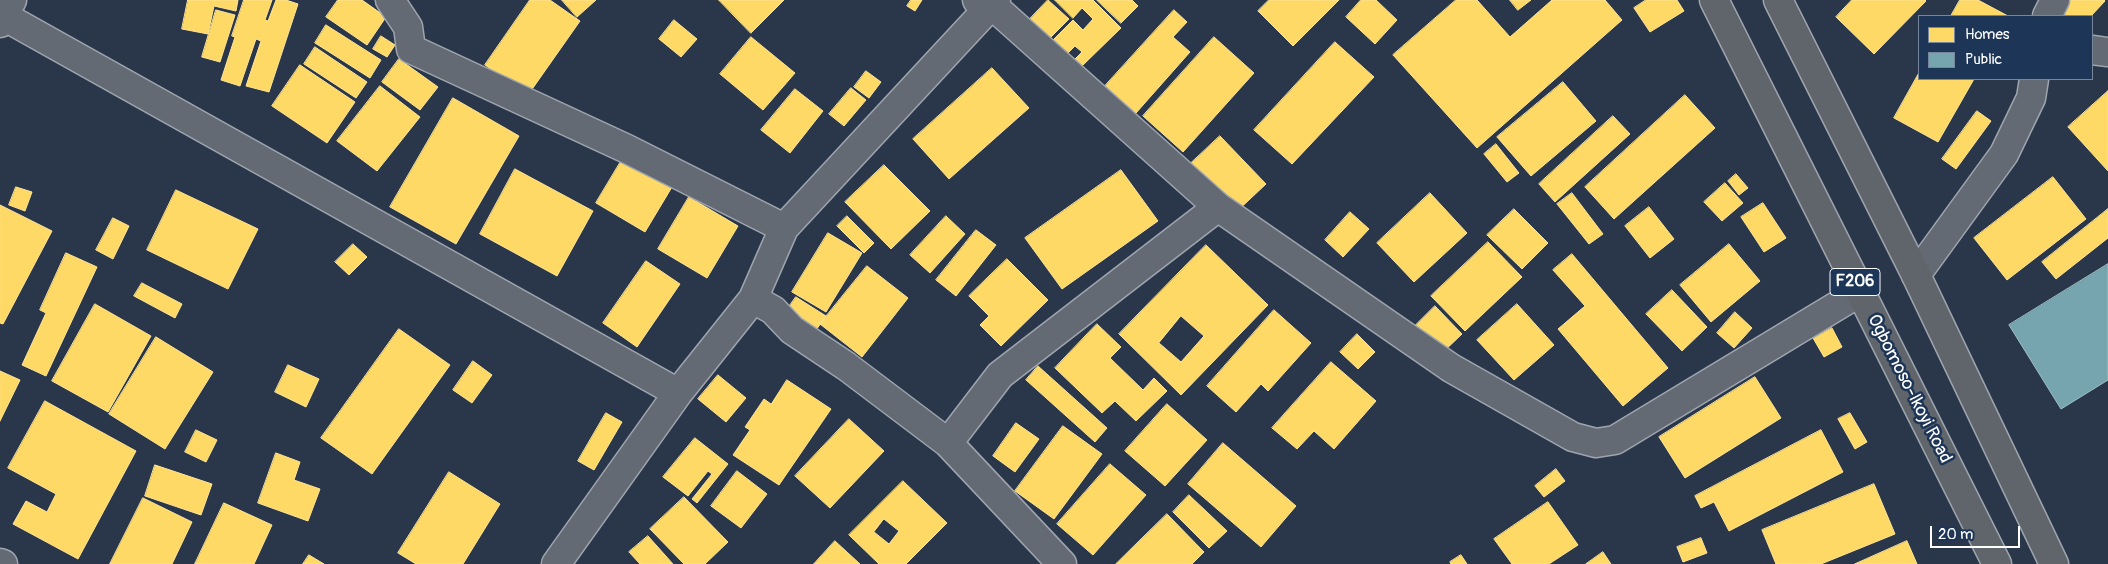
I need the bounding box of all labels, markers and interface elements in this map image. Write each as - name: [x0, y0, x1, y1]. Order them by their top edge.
- legend: [1918, 15, 2093, 80]
- text: Homes: [1965, 25, 2010, 44]
- text: Public: [1965, 50, 2002, 69]
- road number: F206: [1830, 268, 1880, 296]
- street label: Ogbomoso-Ikoyi Road: [1862, 311, 1956, 467]
- scale bar: [1933, 516, 2023, 548]
- text: 20 m: [1938, 525, 1973, 544]

